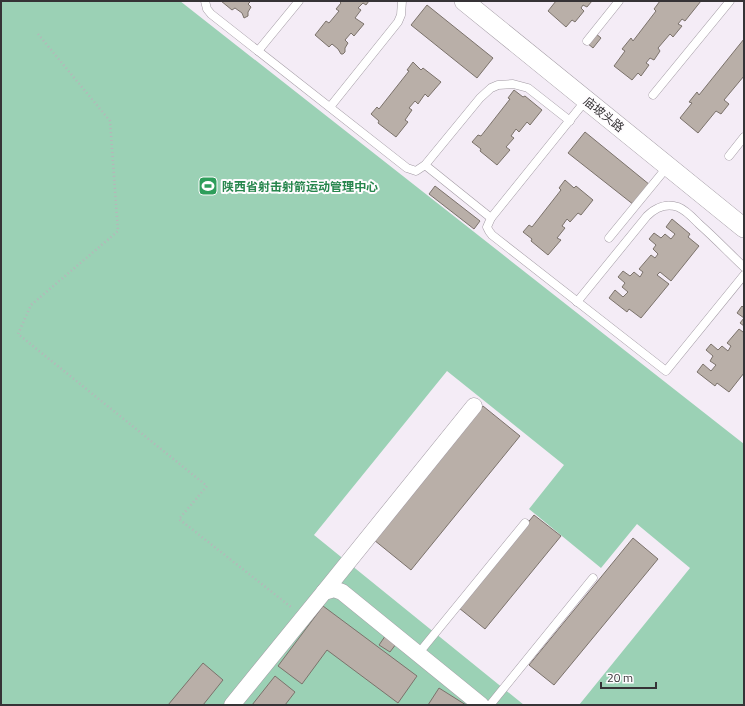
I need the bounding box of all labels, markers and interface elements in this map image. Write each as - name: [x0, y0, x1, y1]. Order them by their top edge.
- street label: 庙坡头路: [579, 92, 629, 136]
- sports icon: 陕西省射击射箭运动管理中心: [197, 175, 219, 197]
- place label: 陕西省射击射箭运动管理中心: [222, 177, 378, 196]
- scale bar: [601, 664, 656, 690]
- text: 20 m: [607, 668, 633, 687]

